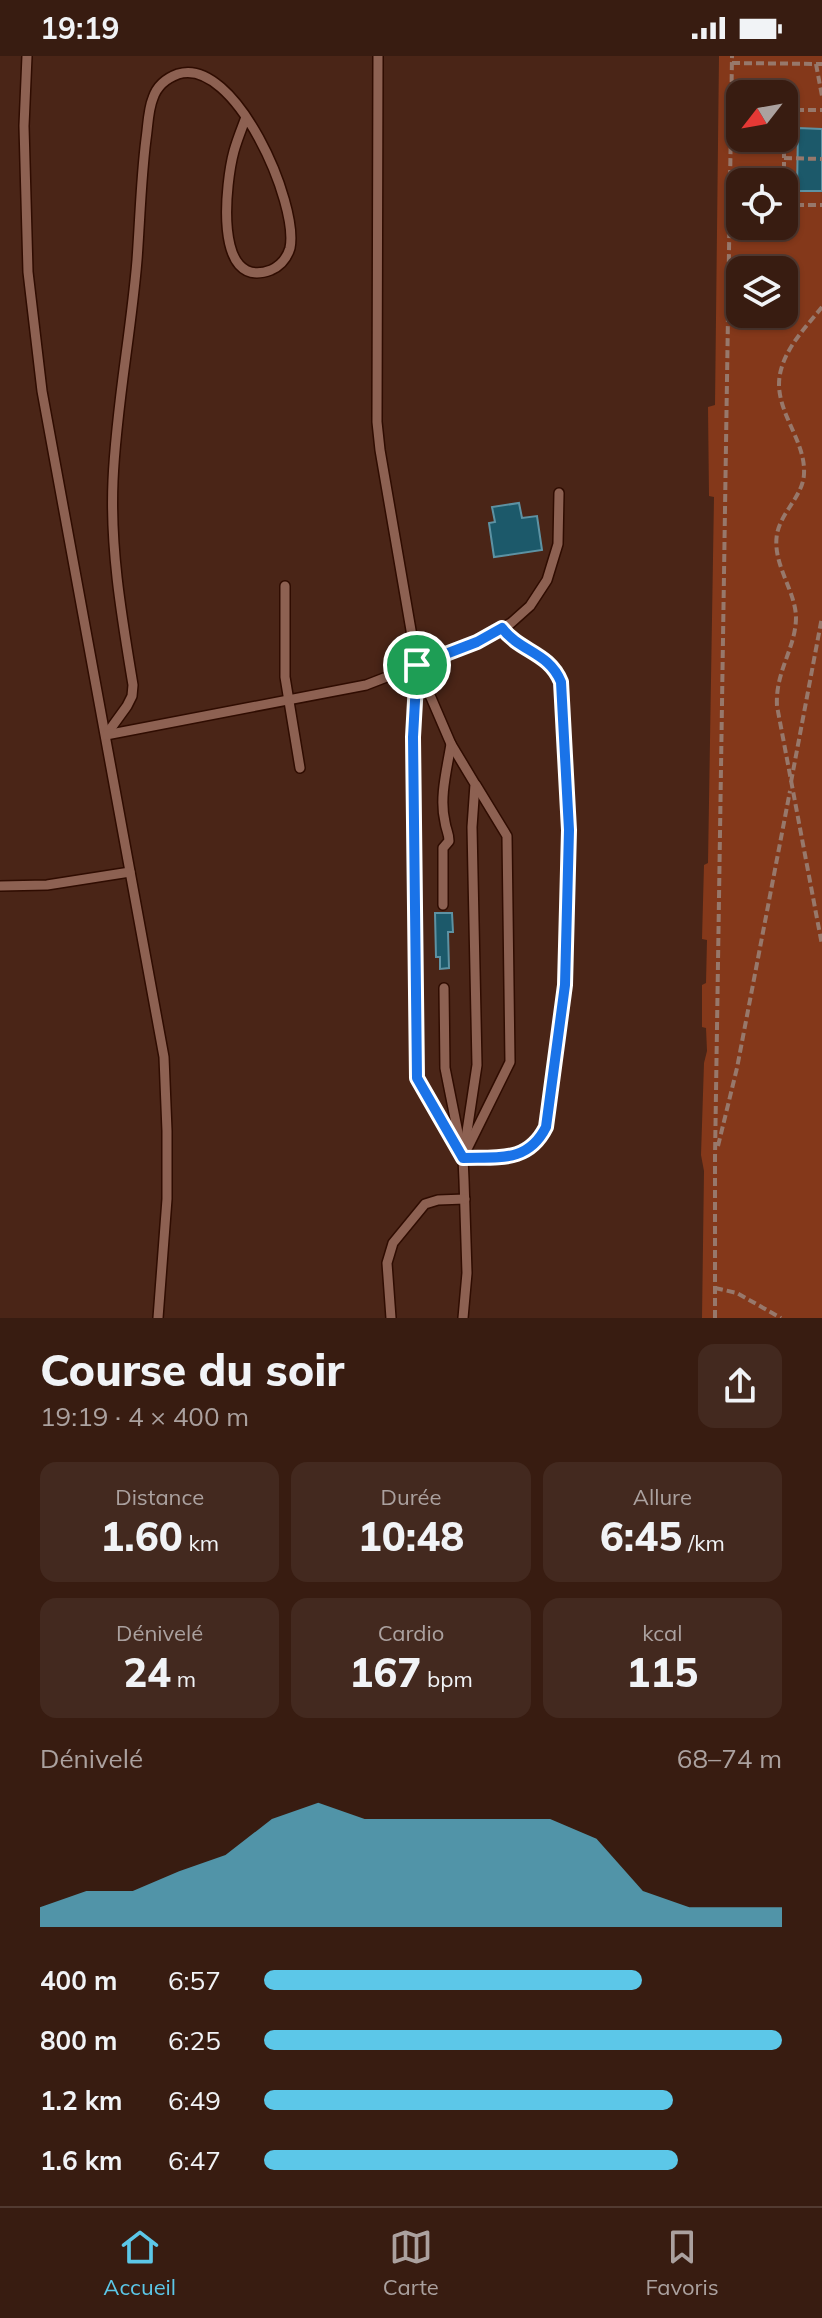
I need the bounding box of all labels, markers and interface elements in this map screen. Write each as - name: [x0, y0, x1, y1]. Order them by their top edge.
- text: 19:19: [40, 9, 119, 47]
- north arrow: [726, 80, 798, 152]
- map controls: [726, 80, 798, 328]
- button: locate: [726, 168, 798, 240]
- button: layers: [726, 256, 798, 328]
- pin: [383, 631, 451, 699]
- icon: arrive: [395, 643, 439, 687]
- text: Course du soir: [40, 1342, 344, 1397]
- button: share: [698, 1344, 782, 1428]
- text: 19:19 · 4 × 400 m: [40, 1400, 249, 1433]
- text: Distance: [115, 1483, 204, 1511]
- text: Durée: [381, 1483, 441, 1511]
- text: Allure: [633, 1483, 692, 1511]
- text: 1.60: [100, 1511, 183, 1561]
- text: 10:48: [358, 1511, 464, 1561]
- text: 6:45: [600, 1511, 682, 1561]
- text: km: [183, 1529, 219, 1557]
- text: /km: [682, 1529, 725, 1557]
- text: Dénivelé: [116, 1619, 203, 1647]
- text: Cardio: [378, 1619, 444, 1647]
- text: kcal: [642, 1619, 682, 1647]
- text: 24: [123, 1647, 171, 1697]
- text: 167: [349, 1647, 421, 1697]
- text: 115: [626, 1647, 698, 1697]
- text: m: [171, 1665, 196, 1693]
- text: bpm: [421, 1665, 473, 1693]
- text: Dénivelé: [40, 1742, 143, 1775]
- text: 68–74 m: [677, 1742, 782, 1775]
- text: 400 m: [40, 1964, 117, 1997]
- text: 6:57: [168, 1964, 221, 1997]
- text: 800 m: [40, 2024, 117, 2057]
- text: 6:25: [168, 2024, 221, 2057]
- text: 1.2 km: [40, 2084, 123, 2117]
- text: 6:49: [168, 2084, 221, 2117]
- text: 1.6 km: [40, 2144, 123, 2177]
- text: 6:47: [168, 2144, 221, 2177]
- tab: Accueil: [103, 2225, 176, 2301]
- tab: Carte: [383, 2225, 439, 2301]
- tab: Favoris: [645, 2225, 719, 2301]

